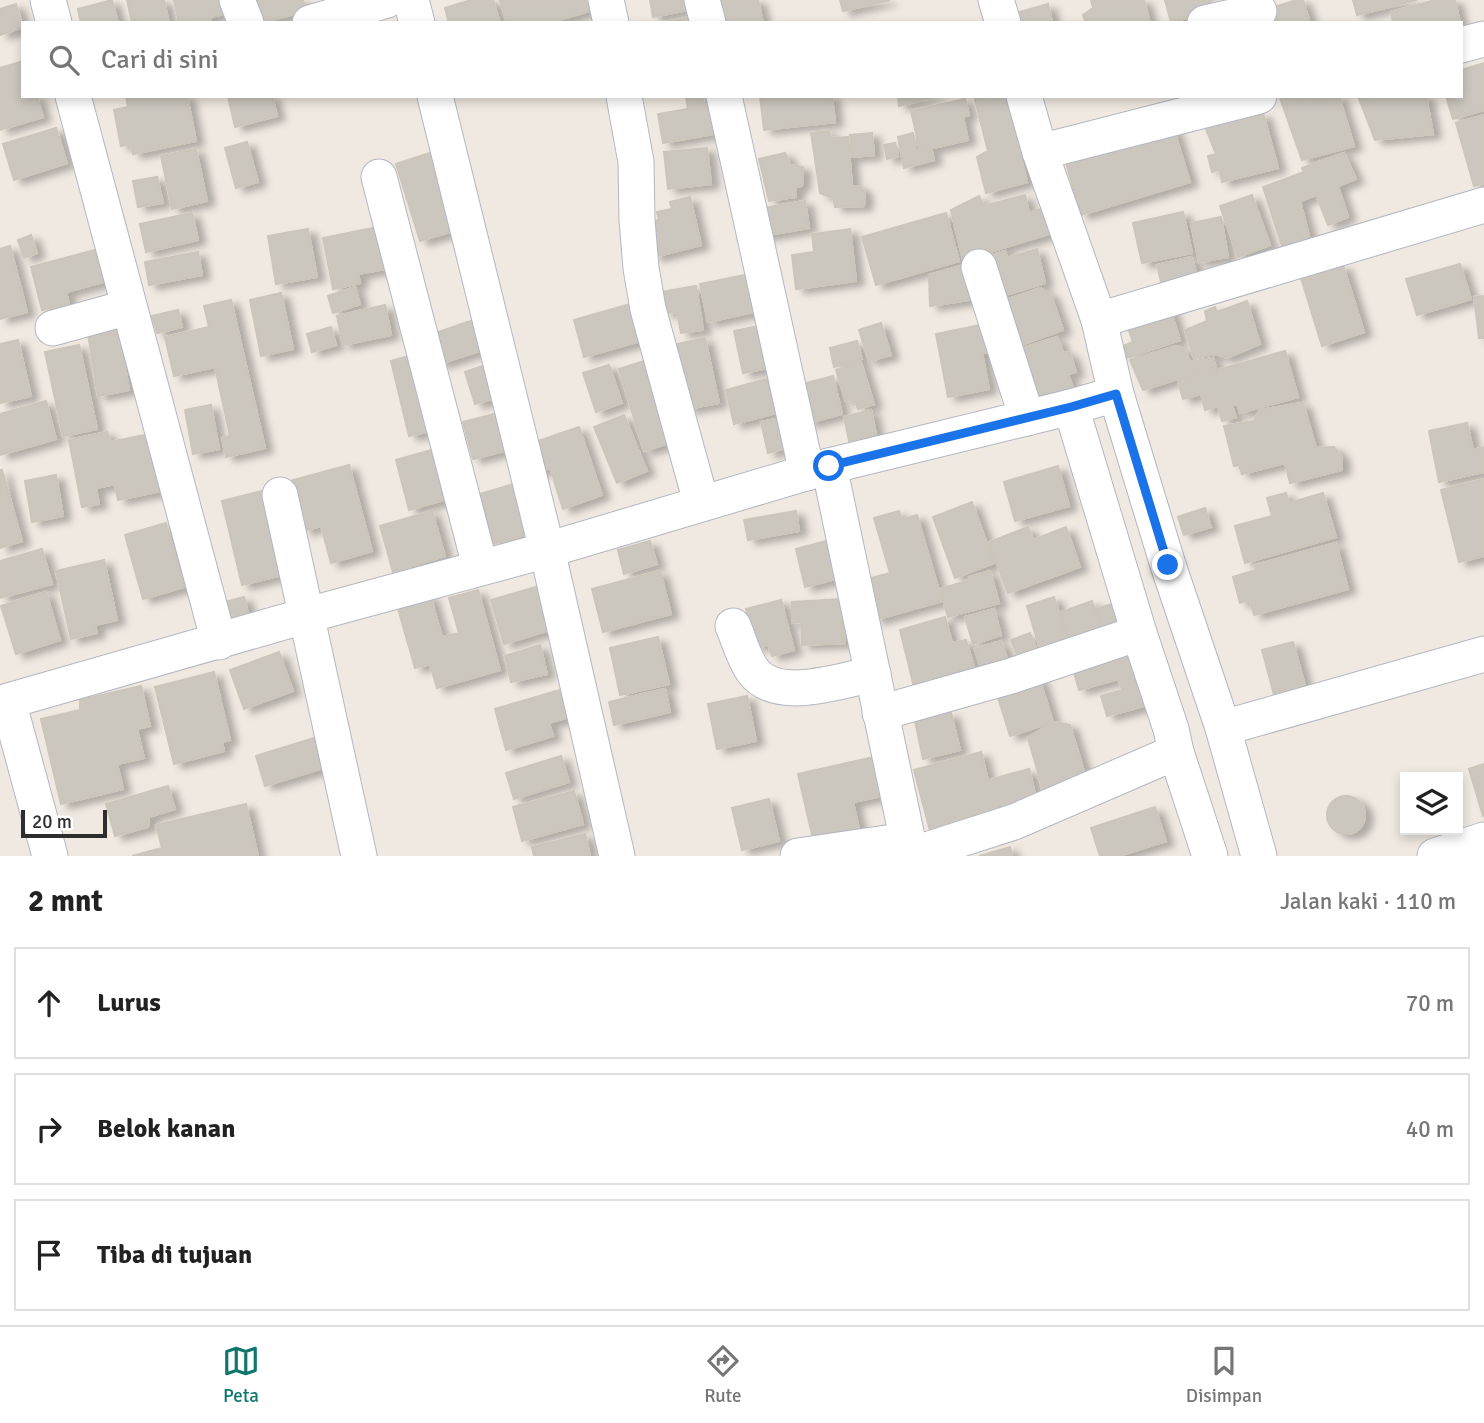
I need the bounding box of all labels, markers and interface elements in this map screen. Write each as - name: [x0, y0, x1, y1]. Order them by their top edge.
- search box: [21, 21, 1463, 98]
- icon: search: [45, 41, 83, 79]
- text: Cari di sini: [101, 44, 219, 76]
- route start: [813, 450, 844, 481]
- route end: [1152, 549, 1183, 580]
- map controls: [1400, 772, 1463, 835]
- button: layers: [1400, 772, 1463, 835]
- scale bar: [21, 807, 107, 839]
- text: 20 m: [32, 810, 72, 834]
- text: 2 mnt: [28, 883, 103, 920]
- text: Jalan kaki · 110 m: [1280, 887, 1456, 916]
- icon: ahead: [30, 984, 68, 1022]
- text: Lurus: [97, 987, 161, 1019]
- text: 70 m: [1406, 989, 1454, 1018]
- icon: right: [30, 1110, 68, 1148]
- text: Belok kanan: [97, 1113, 235, 1145]
- text: 40 m: [1406, 1115, 1454, 1144]
- icon: arrive: [30, 1236, 68, 1274]
- text: Tiba di tujuan: [97, 1239, 252, 1271]
- tab: Peta: [222, 1342, 260, 1408]
- tab: Rute: [704, 1342, 742, 1408]
- tab: Disimpan: [1186, 1342, 1262, 1408]

